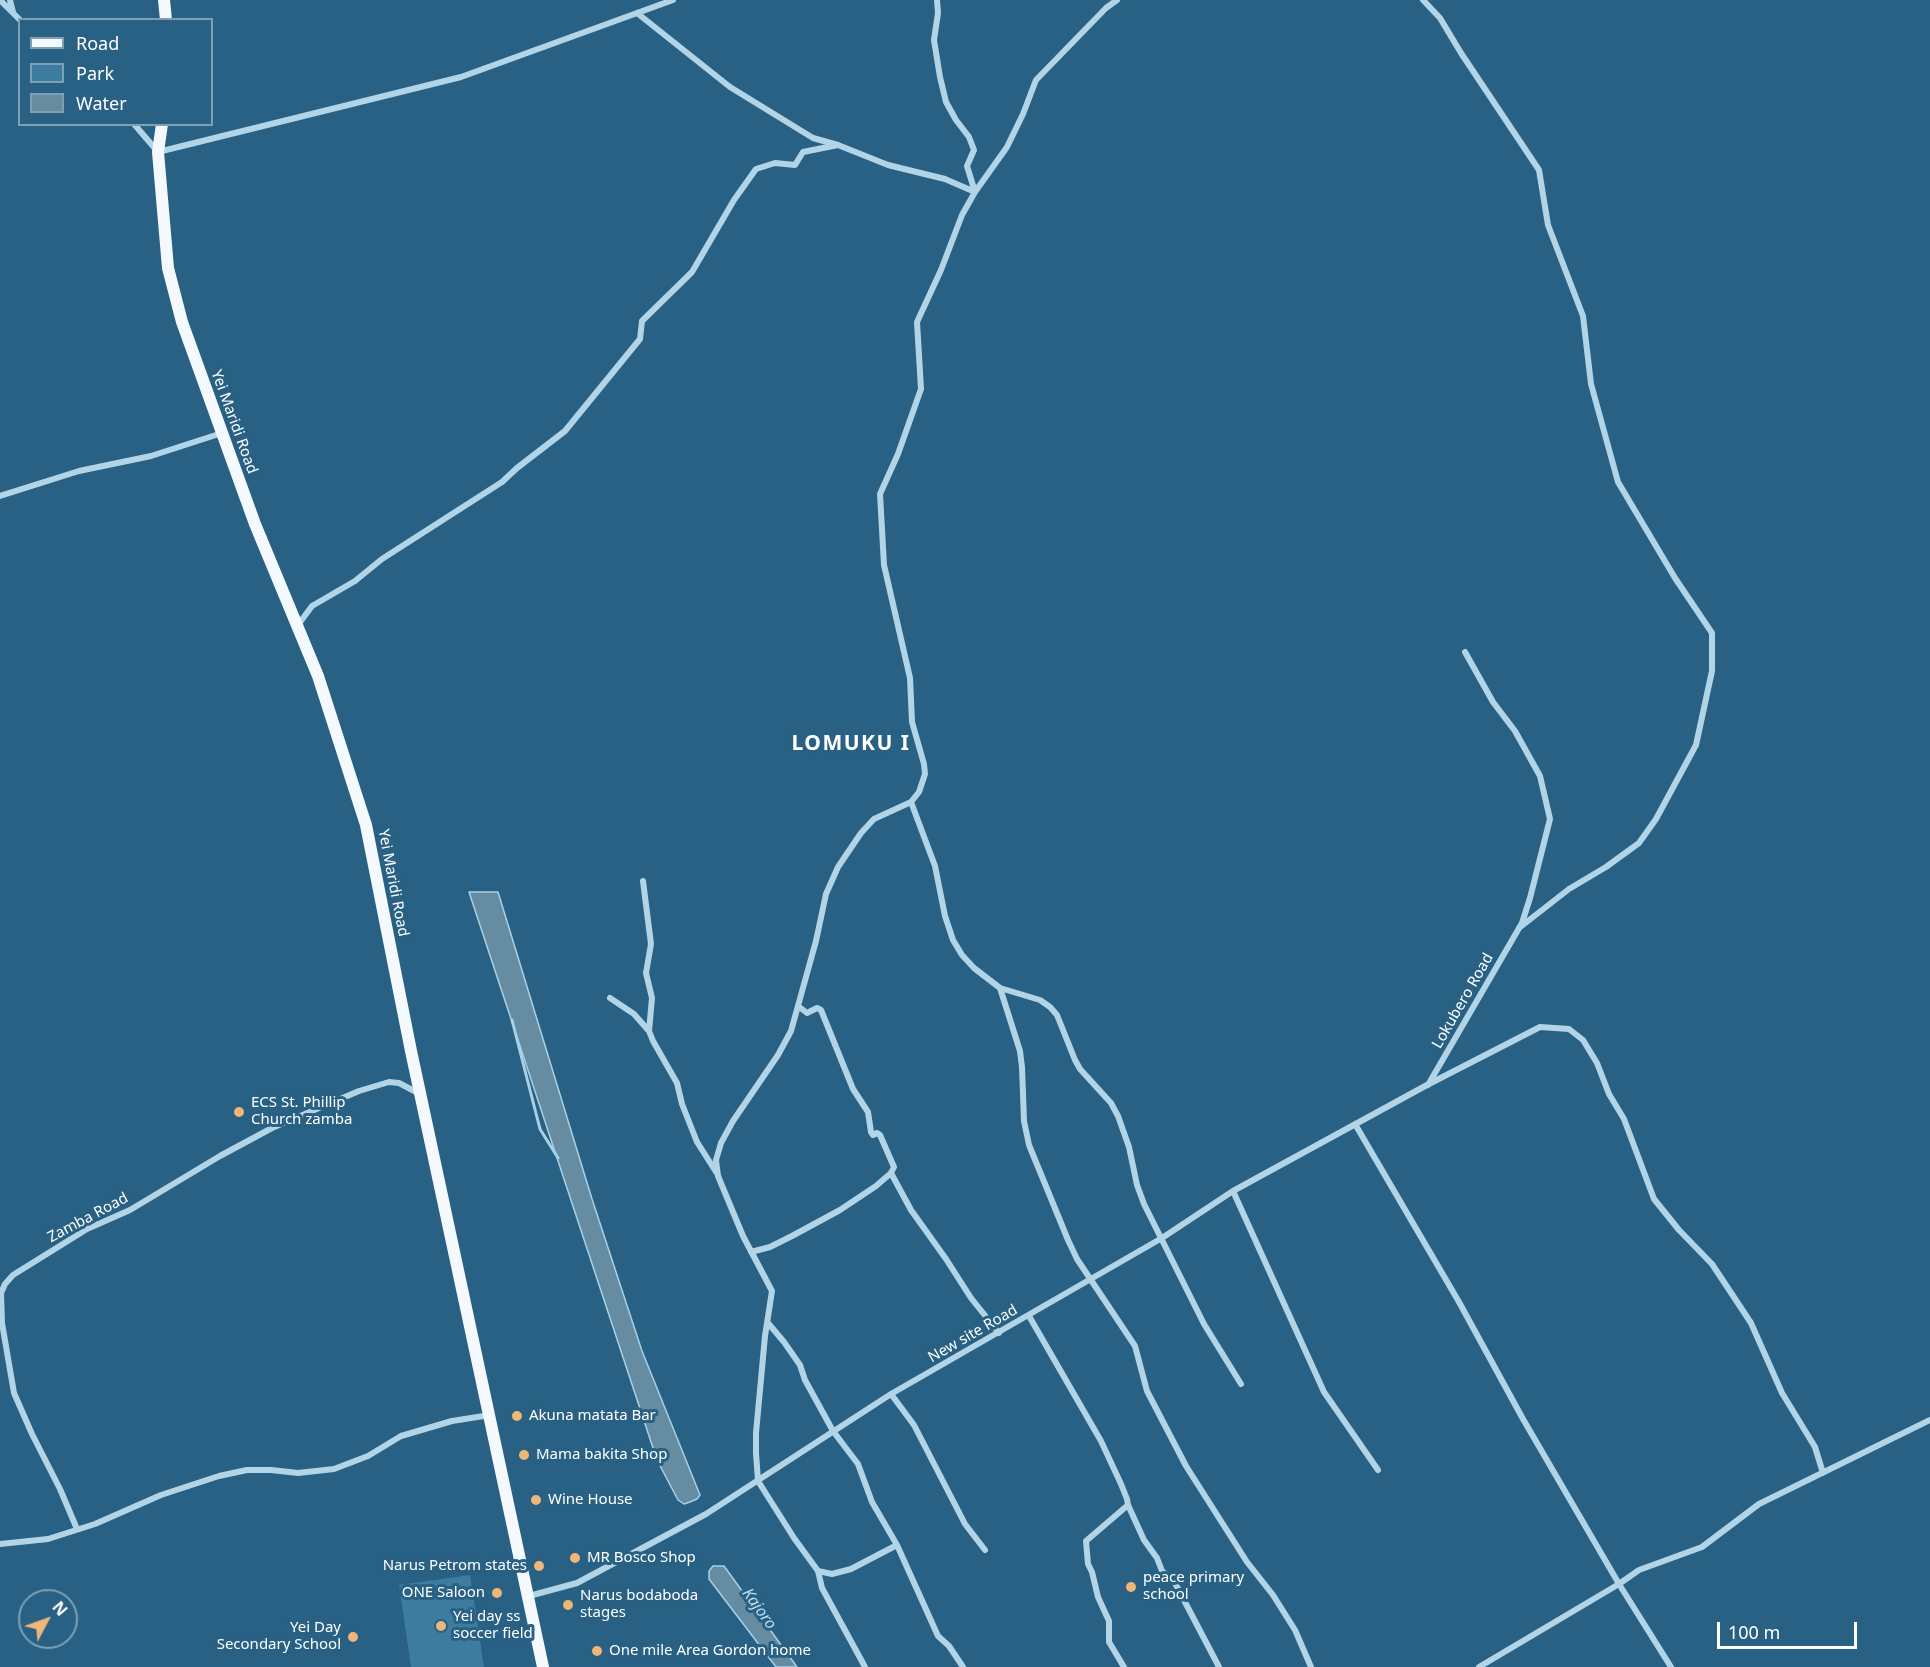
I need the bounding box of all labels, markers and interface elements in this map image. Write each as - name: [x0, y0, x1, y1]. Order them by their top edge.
- legend: [18, 18, 213, 126]
- text: Road: [76, 31, 119, 55]
- text: Park: [76, 61, 114, 85]
- text: Water: [76, 91, 127, 115]
- street label: Yei Maridi Road: [207, 368, 261, 476]
- district label: LOMUKU I: [791, 731, 911, 757]
- street label: Yei Maridi Road: [374, 828, 412, 938]
- street label: Lokubero Road: [1429, 950, 1497, 1052]
- place label: ECS St. Phillip Church zamba: [251, 1094, 352, 1129]
- marker: ECS St. Phillip Church zamba: [232, 1105, 246, 1119]
- street label: Zamba Road: [45, 1189, 131, 1247]
- street label: New site Road: [925, 1301, 1021, 1367]
- place label: Akuna matata Bar: [529, 1407, 656, 1425]
- marker: Akuna matata Bar: [510, 1409, 524, 1423]
- place label: Mama bakita Shop: [536, 1446, 667, 1464]
- marker: Mama bakita Shop: [517, 1448, 531, 1462]
- place label: Wine House: [548, 1491, 633, 1509]
- marker: Wine House: [529, 1493, 543, 1507]
- place label: MR Bosco Shop: [587, 1549, 696, 1567]
- marker: MR Bosco Shop: [568, 1551, 582, 1565]
- place label: Narus Petrom states: [383, 1557, 527, 1575]
- marker: Narus Petrom states: [532, 1559, 546, 1573]
- place label: peace primary school: [1143, 1569, 1244, 1604]
- marker: peace primary school: [1124, 1580, 1138, 1594]
- place label: ONE Saloon: [402, 1584, 485, 1602]
- water label: Kajoro: [738, 1585, 780, 1633]
- marker: ONE Saloon: [490, 1586, 504, 1600]
- place label: Narus bodaboda stages: [580, 1587, 698, 1622]
- north arrow: [18, 1589, 78, 1649]
- text: N: [47, 1596, 73, 1621]
- marker: Narus bodaboda stages: [561, 1598, 575, 1612]
- place label: Yei day ss soccer field: [453, 1608, 533, 1643]
- scale bar: [1720, 1610, 1860, 1648]
- place label: Yei Day Secondary School: [217, 1619, 341, 1654]
- marker: Yei day ss soccer field: [434, 1619, 448, 1633]
- text: 100 m: [1728, 1620, 1780, 1644]
- marker: Yei Day Secondary School: [346, 1630, 360, 1644]
- place label: One mile Area Gordon home: [609, 1642, 811, 1660]
- marker: One mile Area Gordon home: [590, 1644, 604, 1658]

